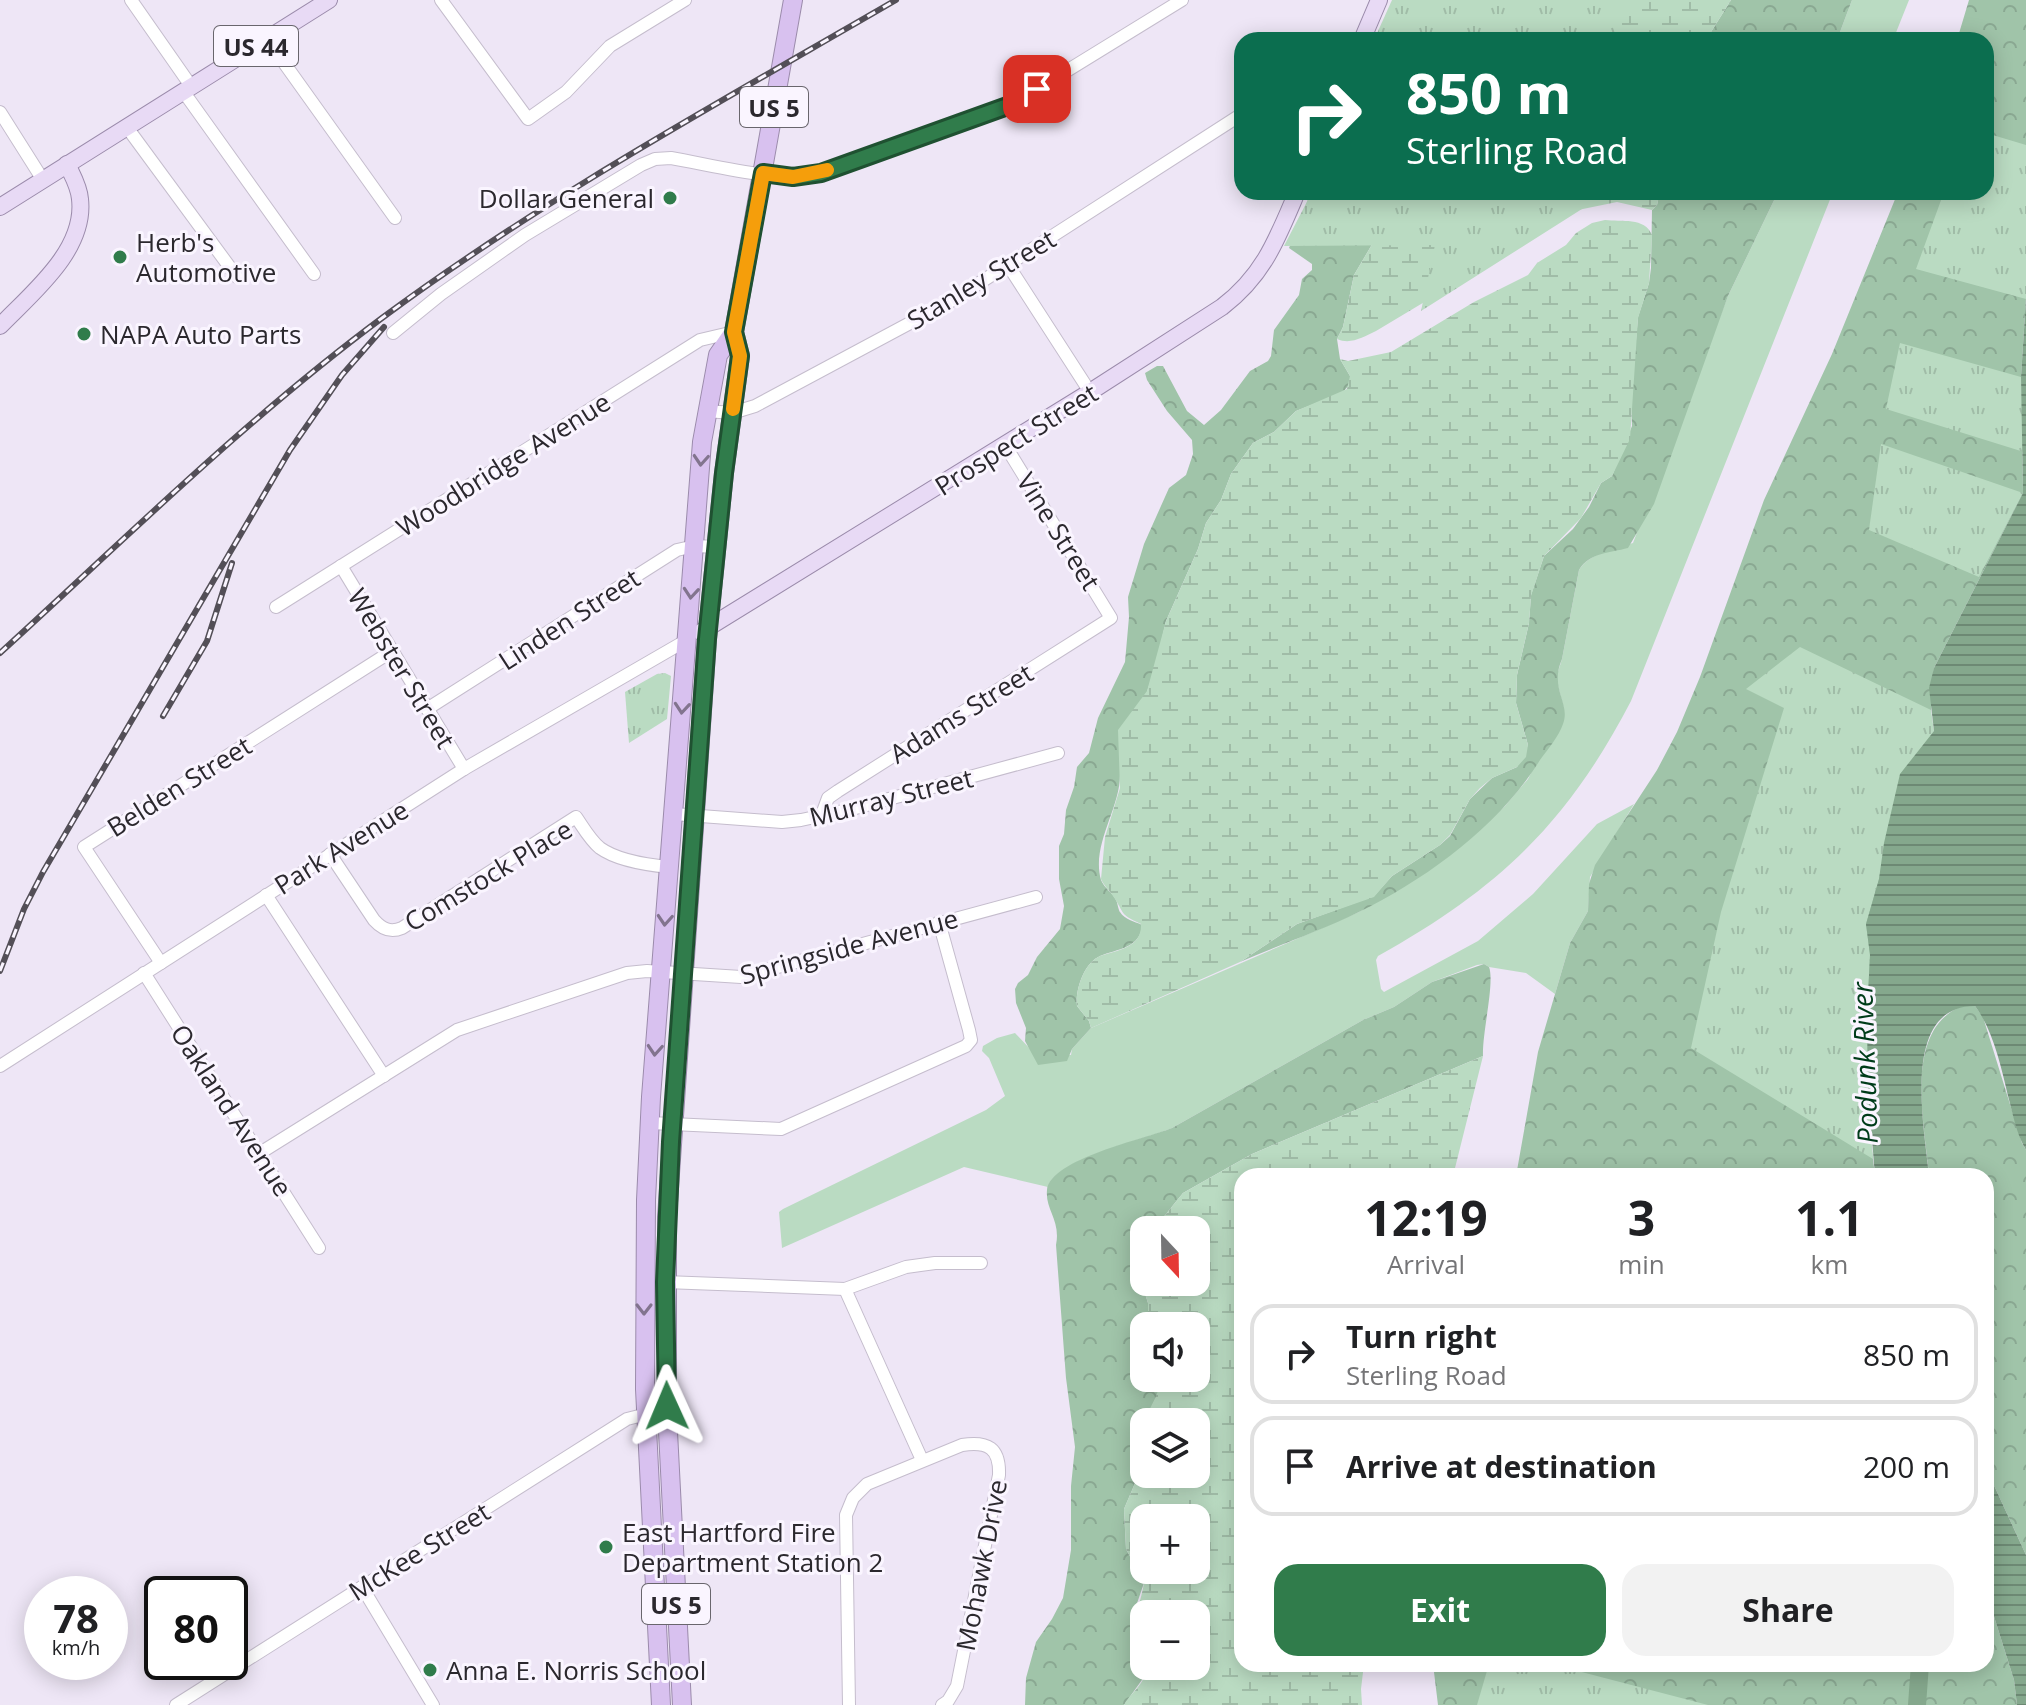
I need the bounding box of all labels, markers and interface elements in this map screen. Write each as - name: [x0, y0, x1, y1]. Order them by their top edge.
- road number: US 44: [214, 26, 298, 66]
- text: 850 m: [1406, 54, 1572, 130]
- pin: [1003, 55, 1071, 123]
- icon: right: [1274, 64, 1378, 168]
- icon: arrive: [1015, 67, 1059, 111]
- road number: US 5: [740, 87, 808, 127]
- text: Sterling Road: [1406, 126, 1629, 175]
- place label: Dollar General: [479, 180, 654, 216]
- marker: Dollar General: [661, 189, 679, 207]
- street label: Stanley Street: [900, 220, 1062, 338]
- place label: Herb's Automotive: [136, 224, 276, 290]
- marker: Herb's Automotive: [111, 248, 129, 266]
- place label: NAPA Auto Parts: [100, 316, 301, 352]
- marker: NAPA Auto Parts: [75, 325, 93, 343]
- street label: Prospect Street: [928, 374, 1104, 504]
- street label: Woodbridge Avenue: [389, 384, 617, 544]
- one-way arrow: [693, 454, 710, 467]
- street label: Vine Street: [1009, 465, 1109, 597]
- street label: Linden Street: [491, 560, 647, 678]
- street label: Webster Street: [340, 581, 464, 755]
- one-way arrow: [683, 587, 700, 600]
- street label: Adams Street: [882, 655, 1040, 771]
- one-way arrow: [674, 702, 691, 715]
- street label: Belden Street: [100, 727, 258, 845]
- street label: Murray Street: [805, 759, 977, 835]
- street label: Park Avenue: [267, 792, 415, 902]
- street label: Comstock Place: [397, 811, 579, 939]
- street label: Springside Avenue: [736, 900, 962, 992]
- one-way arrow: [657, 914, 674, 927]
- water label: Podunk River: [1842, 980, 1886, 1145]
- street label: Oakland Avenue: [163, 1017, 301, 1203]
- one-way arrow: [647, 1044, 664, 1057]
- text: 12:19: [1364, 1185, 1488, 1250]
- text: 3: [1628, 1185, 1655, 1250]
- text: 1.1: [1795, 1185, 1864, 1250]
- north arrow: [1130, 1216, 1210, 1296]
- map controls: [1130, 1216, 1210, 1680]
- text: Arrival: [1387, 1246, 1465, 1282]
- text: min: [1618, 1246, 1665, 1282]
- text: km: [1810, 1246, 1848, 1282]
- one-way arrow: [635, 1303, 653, 1316]
- button: sound: [1130, 1312, 1210, 1392]
- text: Turn right: [1346, 1316, 1497, 1357]
- icon: right: [1278, 1332, 1322, 1376]
- text: 850 m: [1863, 1334, 1950, 1375]
- text: Sterling Road: [1346, 1357, 1507, 1393]
- position arrow: [625, 1364, 709, 1448]
- button: layers: [1130, 1408, 1210, 1488]
- icon: arrive: [1278, 1444, 1322, 1488]
- text: Arrive at destination: [1346, 1446, 1657, 1487]
- text: 200 m: [1863, 1446, 1950, 1487]
- street label: Mohawk Drive: [947, 1476, 1015, 1654]
- street label: McKee Street: [341, 1493, 497, 1609]
- button: +: [1130, 1504, 1210, 1584]
- place label: East Hartford Fire Department Station 2: [622, 1514, 883, 1580]
- marker: East Hartford Fire Department Station 2: [597, 1538, 615, 1556]
- button: Exit: [1274, 1564, 1606, 1656]
- button: Share: [1622, 1564, 1954, 1656]
- speed limit sign: 80: [144, 1576, 248, 1680]
- road number: US 5: [642, 1584, 710, 1624]
- text: 78: [53, 1590, 99, 1645]
- button: −: [1130, 1600, 1210, 1680]
- text: km/h: [52, 1634, 100, 1661]
- place label: Anna E. Norris School: [446, 1652, 706, 1688]
- marker: Anna E. Norris School: [421, 1661, 439, 1679]

